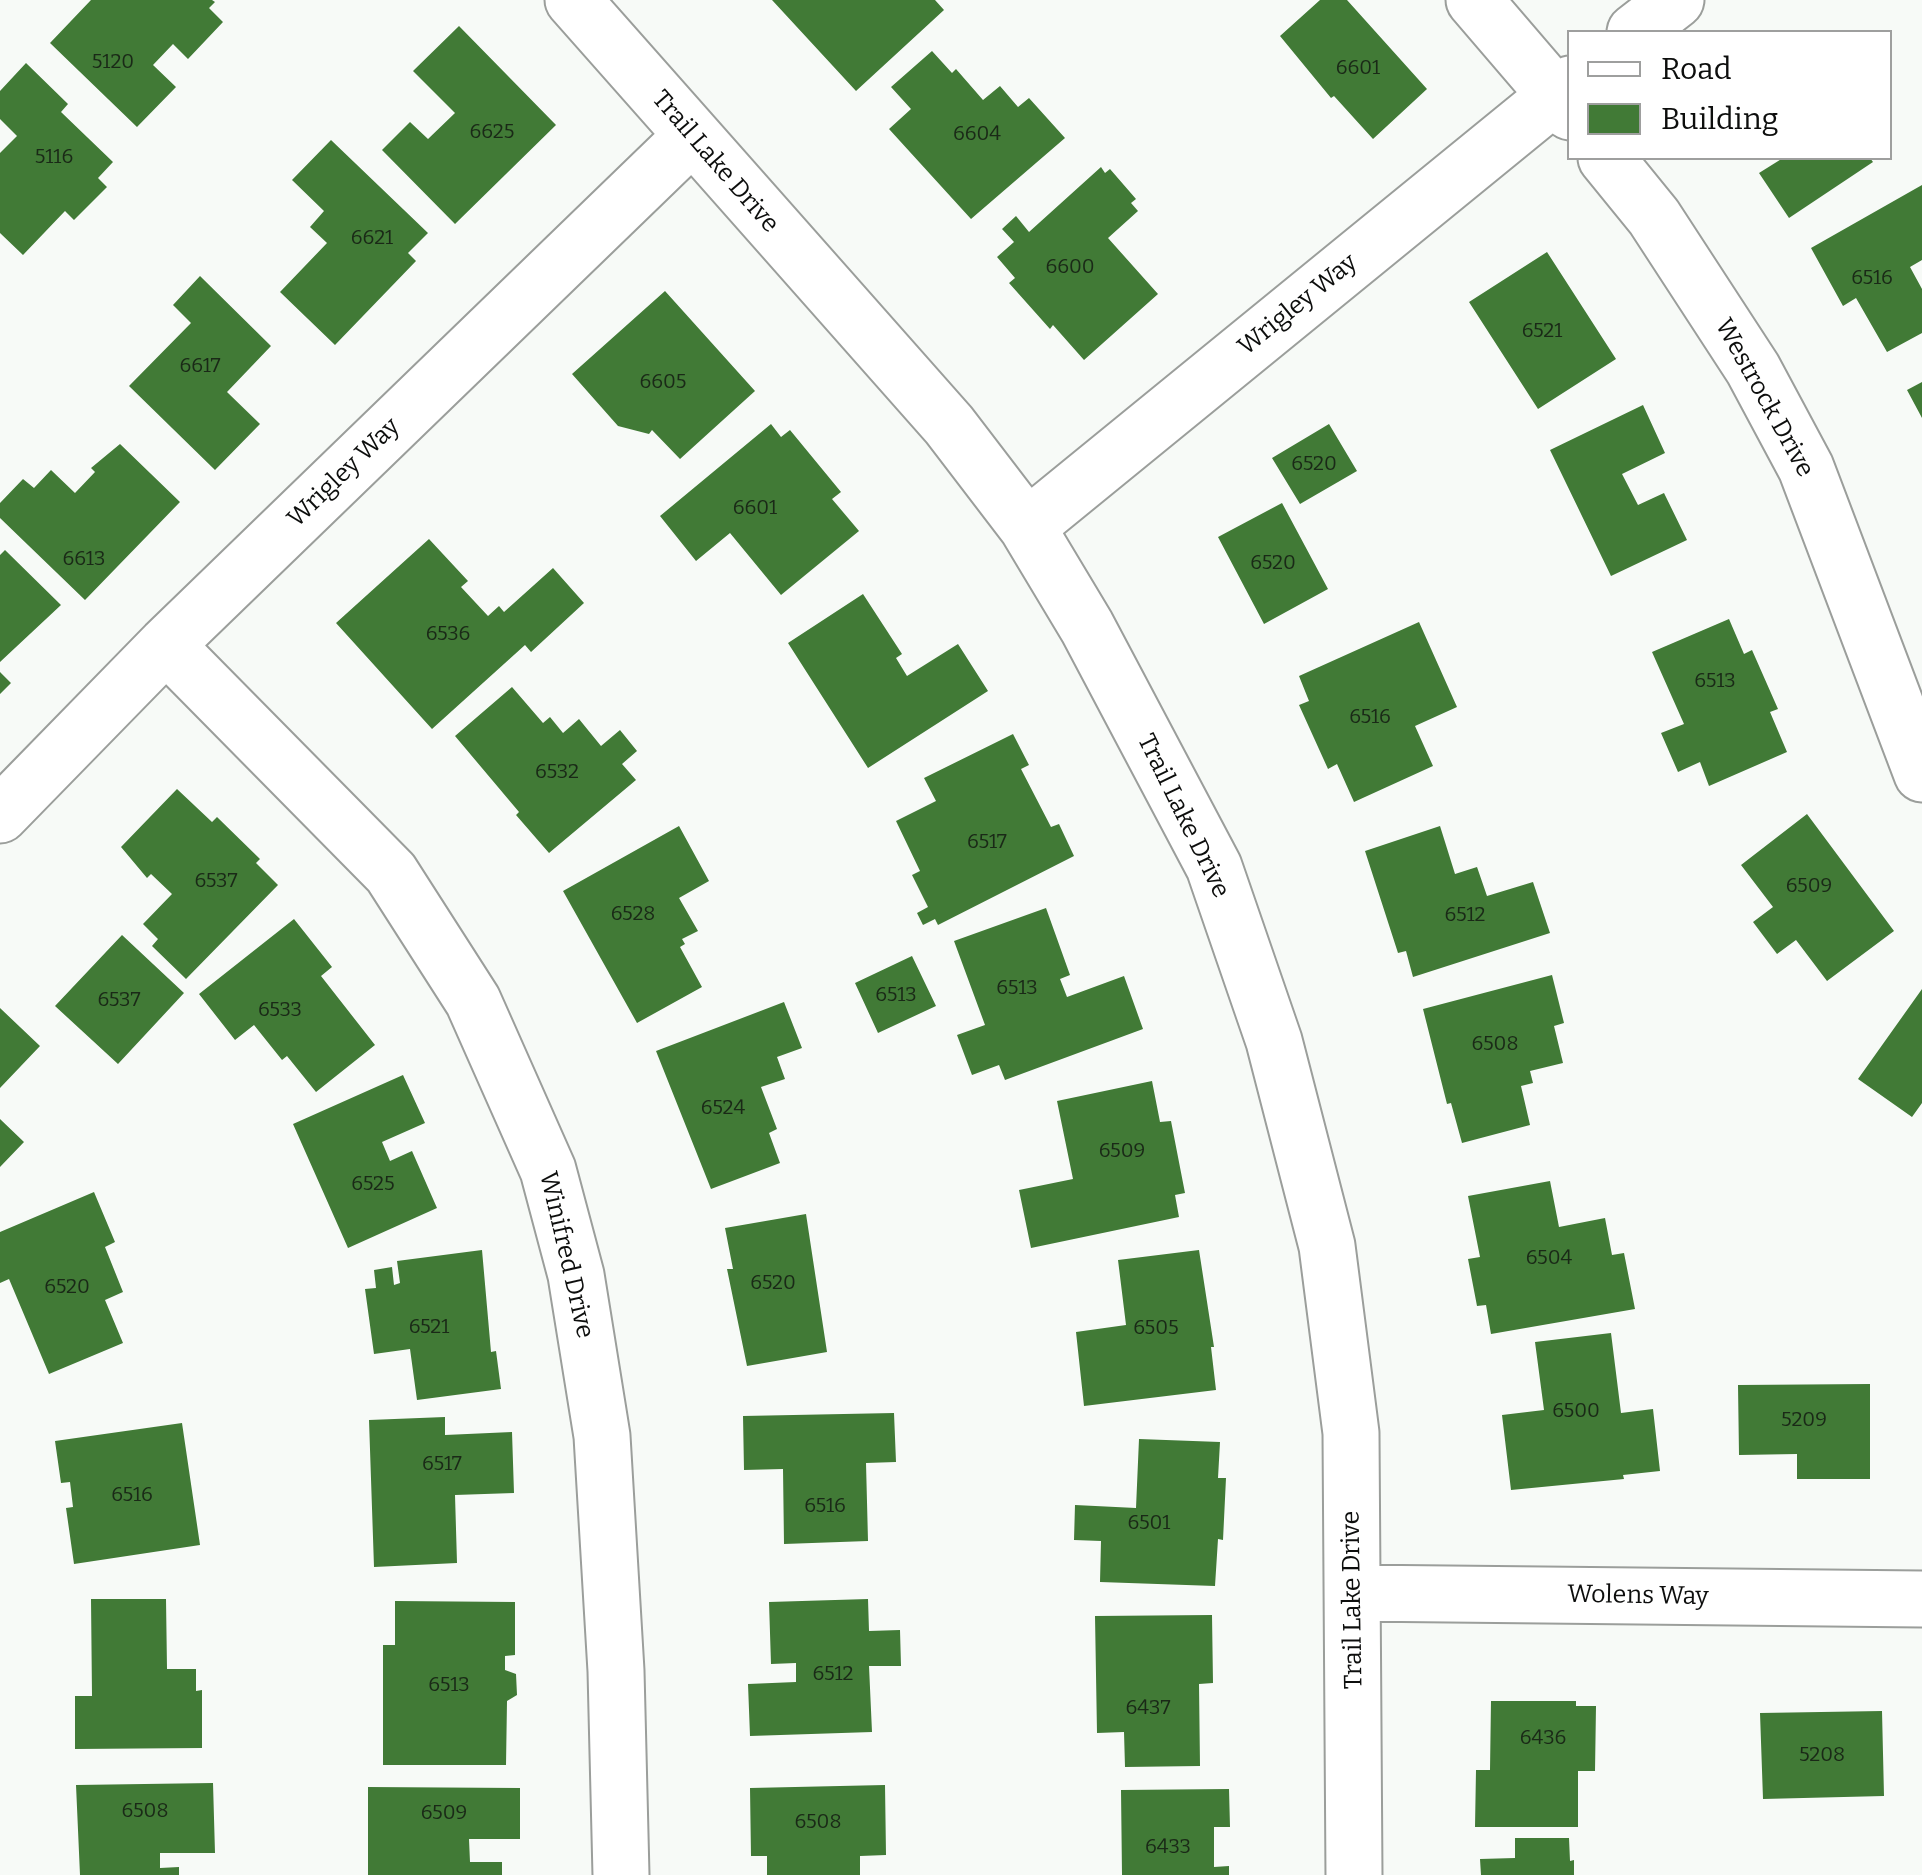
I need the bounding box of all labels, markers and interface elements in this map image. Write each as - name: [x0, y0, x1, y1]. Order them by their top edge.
- legend: [1567, 30, 1892, 160]
- house number: 5120: [92, 50, 134, 74]
- text: Road: [1661, 51, 1732, 87]
- house number: 6601: [1336, 56, 1380, 80]
- street label: Trail Lake Drive: [645, 85, 785, 239]
- text: Building: [1661, 101, 1779, 137]
- house number: 6625: [470, 120, 514, 144]
- house number: 6604: [953, 122, 1001, 146]
- house number: 5116: [35, 145, 73, 169]
- house number: 6621: [351, 226, 393, 250]
- street label: Wrigley Way: [1232, 248, 1364, 362]
- house number: 6600: [1045, 255, 1095, 279]
- house number: 6516: [1851, 266, 1893, 290]
- street label: Westrock Drive: [1708, 314, 1820, 482]
- house number: 6521: [1522, 319, 1562, 343]
- house number: 6617: [179, 354, 221, 378]
- house number: 6605: [640, 370, 686, 394]
- street label: Wrigley Way: [282, 412, 406, 534]
- house number: 6520: [1291, 452, 1337, 476]
- house number: 6601: [733, 496, 777, 520]
- house number: 6613: [63, 547, 105, 571]
- house number: 6520: [1250, 551, 1296, 575]
- house number: 6536: [426, 622, 470, 646]
- house number: 6513: [1694, 669, 1736, 693]
- house number: 6516: [1349, 705, 1391, 729]
- street label: Trail Lake Drive: [1130, 729, 1236, 903]
- house number: 6532: [535, 760, 579, 784]
- house number: 6517: [967, 830, 1007, 854]
- house number: 6537: [194, 869, 238, 893]
- house number: 6509: [1786, 874, 1832, 898]
- house number: 6528: [611, 902, 655, 926]
- house number: 6512: [1445, 903, 1485, 927]
- house number: 6513: [996, 976, 1038, 1000]
- house number: 6513: [875, 983, 917, 1007]
- house number: 6537: [97, 988, 141, 1012]
- house number: 6533: [258, 998, 302, 1022]
- house number: 6508: [1472, 1032, 1518, 1056]
- house number: 6524: [701, 1096, 745, 1120]
- house number: 6509: [1099, 1139, 1145, 1163]
- street label: Winifred Drive: [532, 1169, 600, 1341]
- house number: 6525: [351, 1172, 395, 1196]
- house number: 6504: [1526, 1246, 1572, 1270]
- house number: 6520: [750, 1271, 796, 1295]
- house number: 6520: [44, 1275, 90, 1299]
- house number: 6521: [409, 1315, 449, 1339]
- house number: 6505: [1133, 1316, 1179, 1340]
- house number: 6500: [1552, 1399, 1600, 1423]
- house number: 5209: [1781, 1408, 1827, 1432]
- house number: 6517: [422, 1452, 462, 1476]
- house number: 6516: [111, 1483, 153, 1507]
- house number: 6516: [804, 1494, 846, 1518]
- house number: 6501: [1128, 1511, 1170, 1535]
- street label: Trail Lake Drive: [1336, 1511, 1370, 1689]
- street label: Wolens Way: [1567, 1580, 1709, 1612]
- house number: 6512: [813, 1662, 853, 1686]
- house number: 6513: [428, 1673, 470, 1697]
- house number: 6437: [1126, 1696, 1170, 1720]
- house number: 6436: [1520, 1726, 1566, 1750]
- house number: 5208: [1799, 1743, 1845, 1767]
- house number: 6508: [122, 1799, 168, 1823]
- house number: 6509: [421, 1801, 467, 1825]
- house number: 6508: [795, 1810, 841, 1834]
- house number: 6433: [1145, 1835, 1191, 1859]

